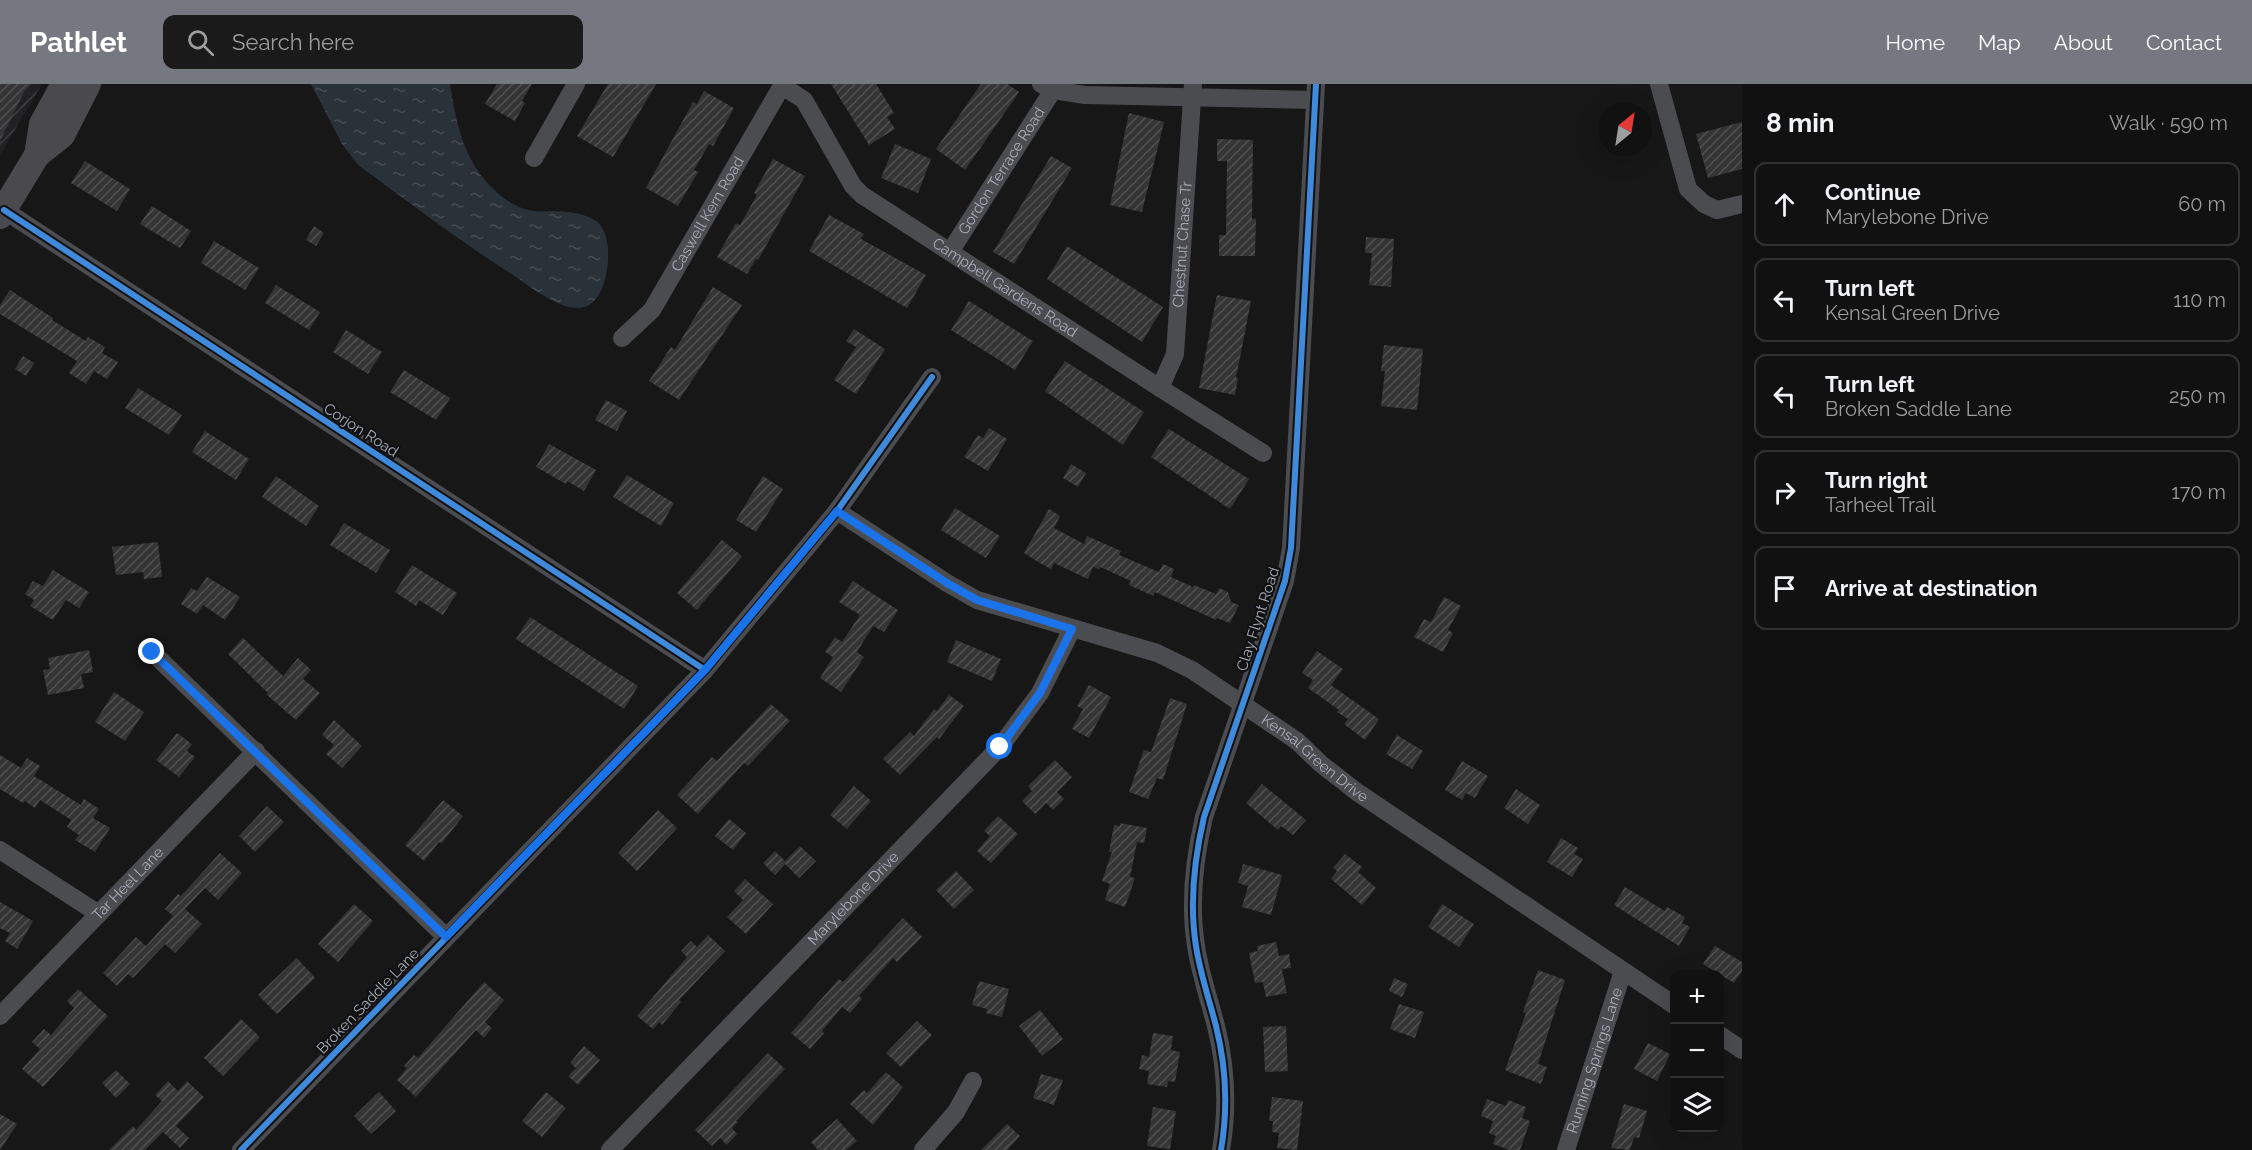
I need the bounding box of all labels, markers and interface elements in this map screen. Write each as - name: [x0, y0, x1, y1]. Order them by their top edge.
- search box: [163, 15, 583, 69]
- text: Pathlet: [30, 26, 127, 59]
- icon: search: [184, 26, 217, 59]
- text: Search here: [232, 29, 354, 55]
- text: Home: [1886, 30, 1945, 55]
- text: Map: [1978, 30, 2021, 55]
- text: About: [2054, 30, 2113, 55]
- text: Contact: [2146, 30, 2222, 55]
- north arrow: [1598, 102, 1652, 156]
- street label: Gordon Terrace Road: [954, 104, 1049, 238]
- text: 8 min: [1766, 108, 1834, 138]
- text: Walk · 590 m: [2109, 111, 2228, 135]
- street label: Caswell Kern Road: [667, 153, 748, 275]
- text: Continue: [1825, 179, 1921, 205]
- street label: Chestnut Chase Tr: [1169, 180, 1196, 308]
- icon: ahead: [1768, 188, 1801, 221]
- text: 60 m: [2178, 192, 2226, 216]
- text: Marylebone Drive: [1825, 205, 1989, 229]
- street label: Campbell Gardens Road: [929, 234, 1081, 341]
- text: Turn left: [1825, 275, 1915, 301]
- icon: left: [1768, 284, 1801, 317]
- text: 110 m: [2173, 288, 2226, 312]
- text: Kensal Green Drive: [1825, 301, 2000, 325]
- text: Turn left: [1825, 371, 1915, 397]
- icon: left: [1768, 380, 1801, 413]
- text: 250 m: [2169, 384, 2226, 408]
- text: Broken Saddle Lane: [1825, 397, 2012, 421]
- street label: Corjon Road: [320, 399, 402, 461]
- text: Turn right: [1825, 467, 1928, 493]
- icon: right: [1768, 476, 1801, 509]
- text: 170 m: [2171, 480, 2226, 504]
- text: Tarheel Trail: [1825, 493, 1936, 517]
- street label: Clay Flynt Road: [1233, 565, 1283, 673]
- icon: arrive: [1768, 572, 1801, 605]
- text: Arrive at destination: [1825, 575, 2038, 601]
- route end: [138, 638, 164, 664]
- street label: Kensal Green Drive: [1258, 711, 1372, 806]
- route start: [986, 733, 1012, 759]
- street label: Tar Heel Lane: [88, 843, 167, 924]
- street label: Marylebone Drive: [804, 848, 903, 949]
- street label: Broken Saddle Lane: [313, 944, 423, 1058]
- map controls: [1670, 970, 1724, 1132]
- button: +: [1670, 970, 1724, 1024]
- street label: Running Springs Lane: [1563, 985, 1626, 1135]
- button: −: [1670, 1024, 1724, 1078]
- button: layers: [1670, 1078, 1724, 1132]

